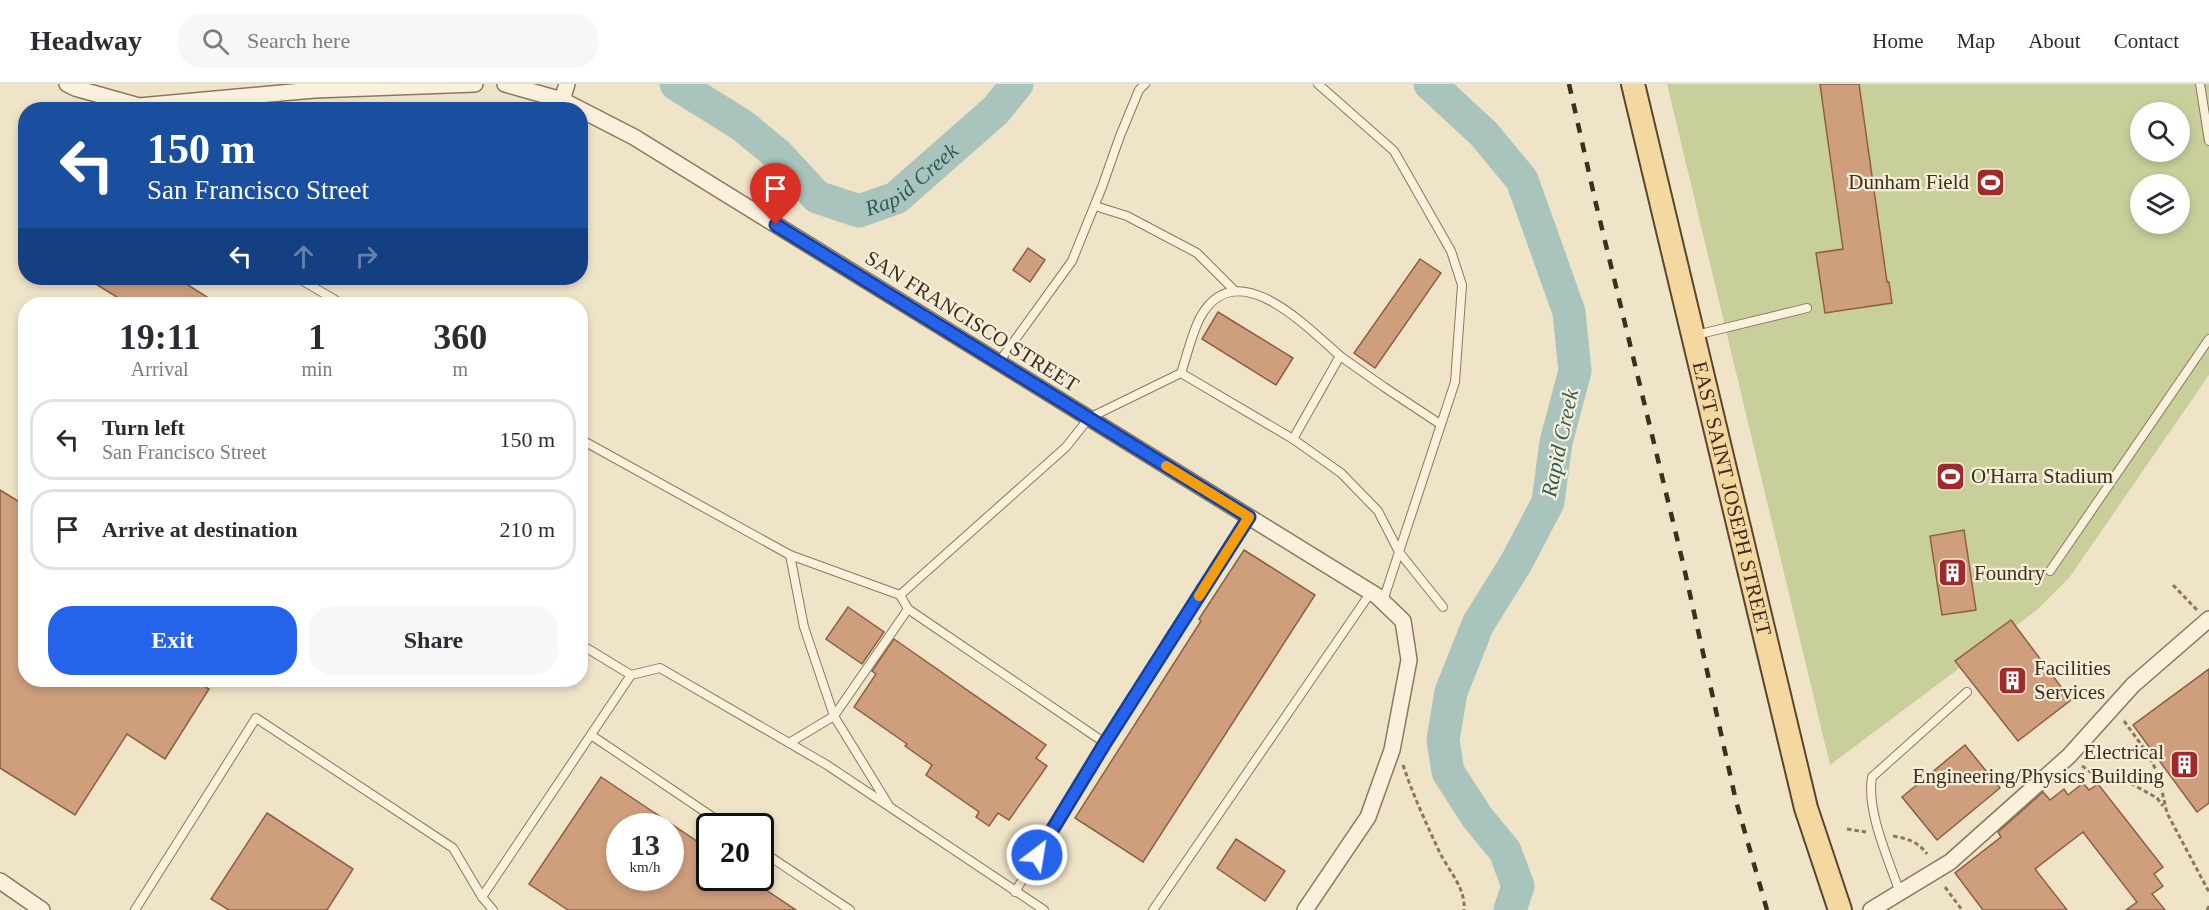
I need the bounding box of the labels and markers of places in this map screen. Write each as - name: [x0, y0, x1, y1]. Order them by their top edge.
- pin: [750, 163, 801, 225]
- sports icon: Dunham Field: [1974, 166, 2006, 198]
- place label: Dunham Field: [1848, 170, 1969, 194]
- sports icon: O'Harra Stadium: [1934, 460, 1966, 492]
- place label: O'Harra Stadium: [1971, 464, 2113, 488]
- building icon: Foundry: [1937, 557, 1969, 589]
- place label: Foundry: [1974, 561, 2046, 585]
- place label: Facilities Services: [2034, 656, 2111, 704]
- building icon: Facilities Services: [1997, 664, 2029, 696]
- place label: Electrical Engineering/Physics Building: [1913, 740, 2164, 788]
- building icon: Electrical Engineering/Physics Building: [2169, 748, 2201, 780]

